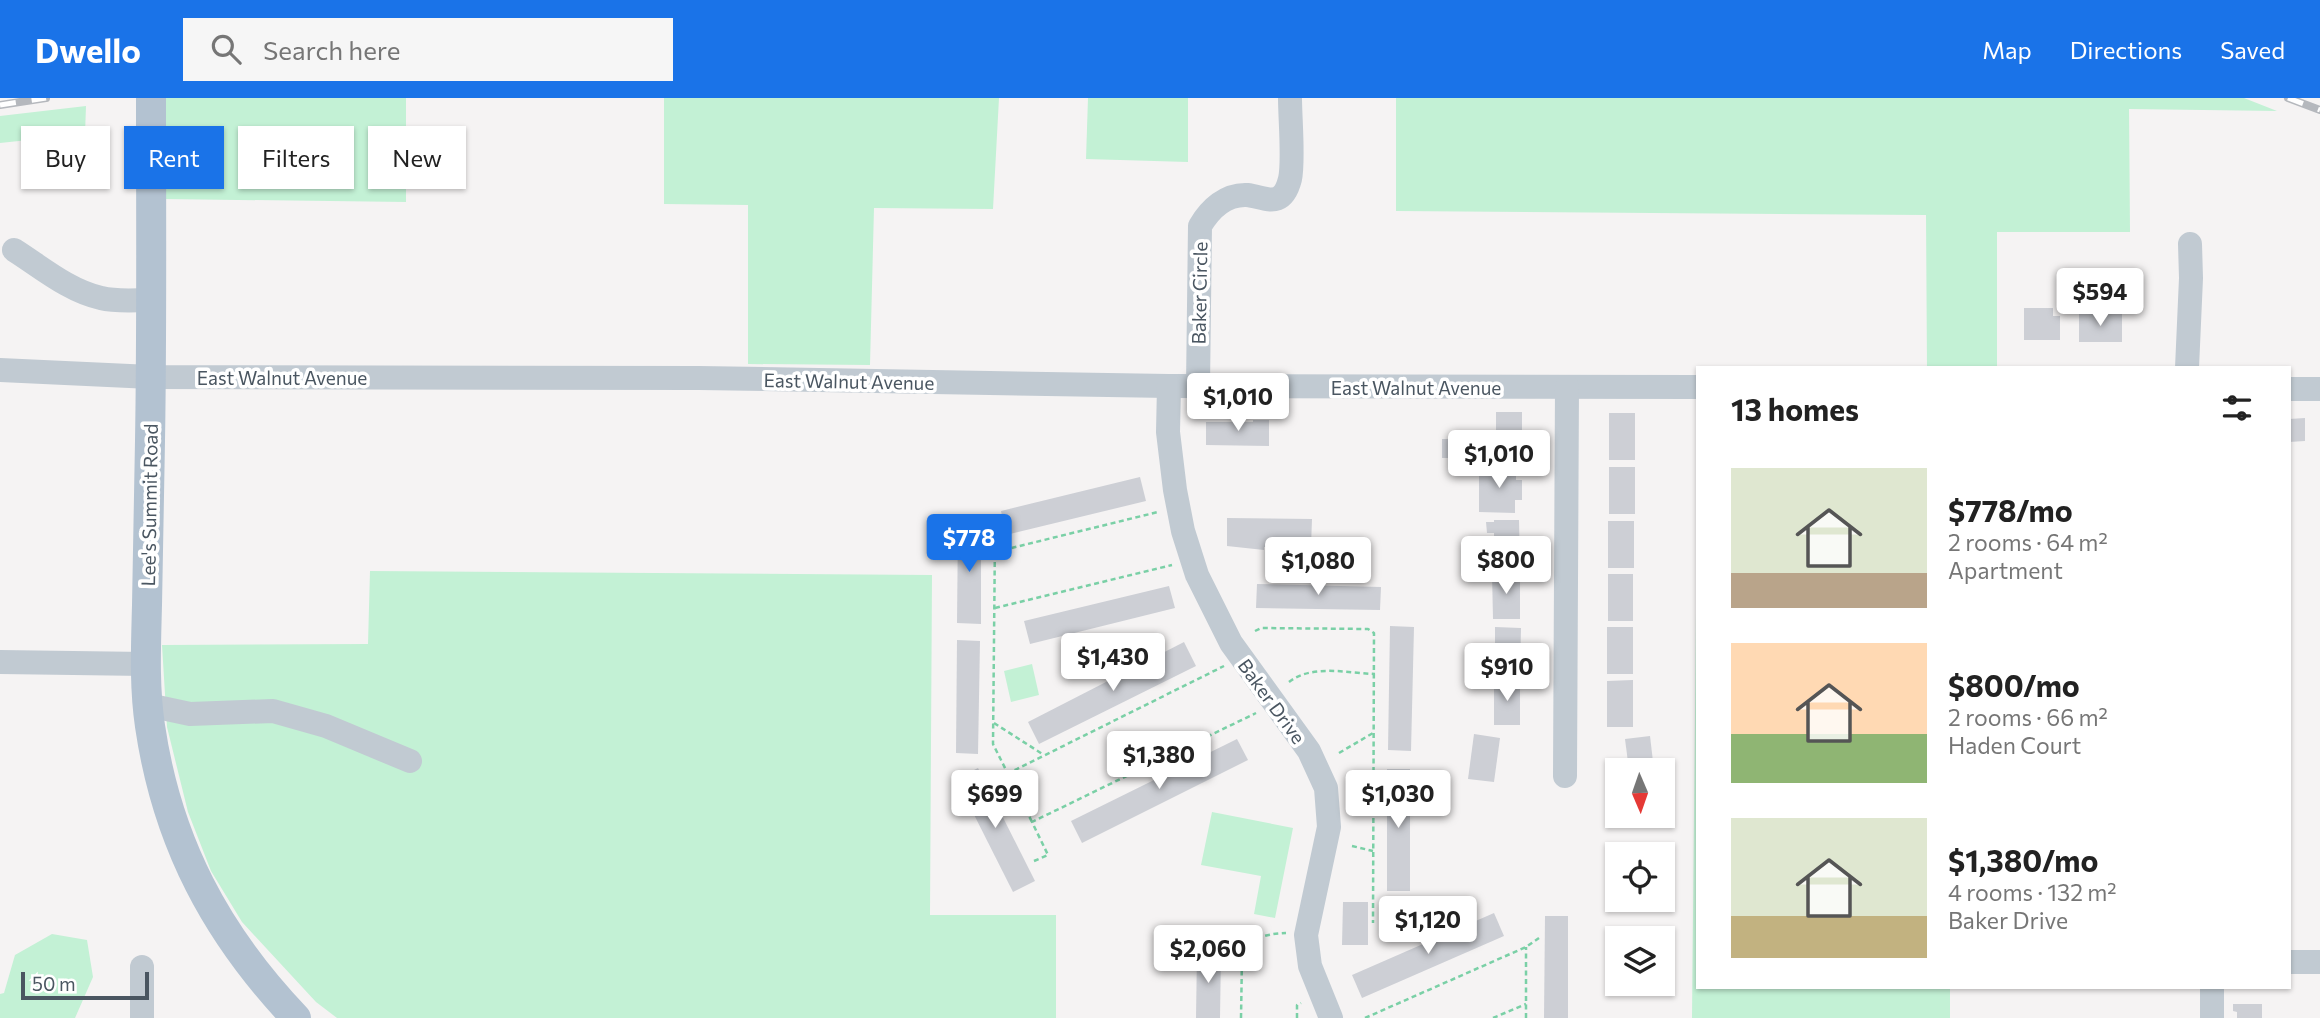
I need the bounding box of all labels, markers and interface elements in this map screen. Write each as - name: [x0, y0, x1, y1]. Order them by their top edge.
- search box: [183, 18, 673, 81]
- text: Dwello: [35, 29, 141, 70]
- icon: search: [207, 30, 245, 68]
- text: Search here: [263, 34, 401, 65]
- text: Map: [1982, 35, 2032, 64]
- text: Directions: [2070, 35, 2182, 64]
- text: Saved: [2220, 35, 2285, 64]
- chip: Buy: [21, 126, 110, 189]
- chip: Rent: [124, 126, 224, 189]
- chip: Filters: [238, 126, 354, 189]
- chip: New: [368, 126, 466, 189]
- street label: Baker Circle: [1187, 241, 1211, 345]
- pin: $594: [2059, 268, 2141, 328]
- text: $594: [2073, 277, 2127, 305]
- street label: East Walnut Avenue: [197, 366, 367, 389]
- street label: East Walnut Avenue: [763, 368, 935, 394]
- pin: $1,010: [1181, 374, 1295, 433]
- street label: East Walnut Avenue: [1331, 376, 1501, 399]
- text: $1,010: [1203, 382, 1273, 410]
- icon: filters: [2218, 389, 2256, 427]
- text: 13 homes: [1731, 390, 1859, 427]
- street label: Lee's Summit Road: [136, 423, 162, 587]
- pin: $1,010: [1442, 430, 1556, 490]
- text: $1,010: [1464, 439, 1534, 467]
- text: $778/mo: [1948, 491, 2073, 528]
- icon: home: [1787, 496, 1871, 580]
- pin: $778: [928, 514, 1010, 574]
- text: $778: [943, 523, 995, 551]
- text: 2 rooms · 64 m²: [1948, 528, 2108, 556]
- pin: $800: [1465, 536, 1547, 596]
- pin: $1,080: [1261, 538, 1375, 597]
- text: $800: [1477, 545, 1535, 573]
- text: $1,080: [1281, 546, 1355, 574]
- text: Apartment: [1948, 556, 2063, 584]
- pin: $1,430: [1056, 634, 1170, 693]
- text: $1,430: [1077, 642, 1149, 670]
- pin: $910: [1466, 644, 1548, 703]
- text: $910: [1480, 652, 1534, 680]
- street label: Baker Drive: [1234, 654, 1310, 748]
- text: $800/mo: [1948, 666, 2080, 703]
- icon: home: [1787, 671, 1871, 755]
- text: 2 rooms · 66 m²: [1948, 703, 2108, 731]
- text: Haden Court: [1948, 731, 2081, 759]
- pin: $1,380: [1102, 732, 1216, 791]
- text: $1,380: [1123, 740, 1195, 768]
- north arrow: [1605, 758, 1675, 828]
- map controls: [1605, 758, 1675, 996]
- pin: $699: [954, 770, 1036, 830]
- pin: $1,030: [1341, 770, 1455, 830]
- text: $699: [967, 779, 1023, 807]
- text: $1,030: [1362, 779, 1434, 807]
- text: $1,380/mo: [1948, 841, 2098, 878]
- button: locate: [1605, 842, 1675, 912]
- icon: home: [1787, 846, 1871, 930]
- text: 4 rooms · 132 m²: [1948, 878, 2117, 906]
- pin: $1,120: [1371, 896, 1485, 956]
- text: $1,120: [1395, 905, 1461, 933]
- text: Baker Drive: [1948, 906, 2068, 934]
- pin: $2,060: [1151, 926, 1265, 985]
- button: layers: [1605, 926, 1675, 996]
- text: $2,060: [1170, 934, 1246, 962]
- scale bar: [21, 969, 149, 1001]
- text: 50 m: [32, 972, 76, 995]

